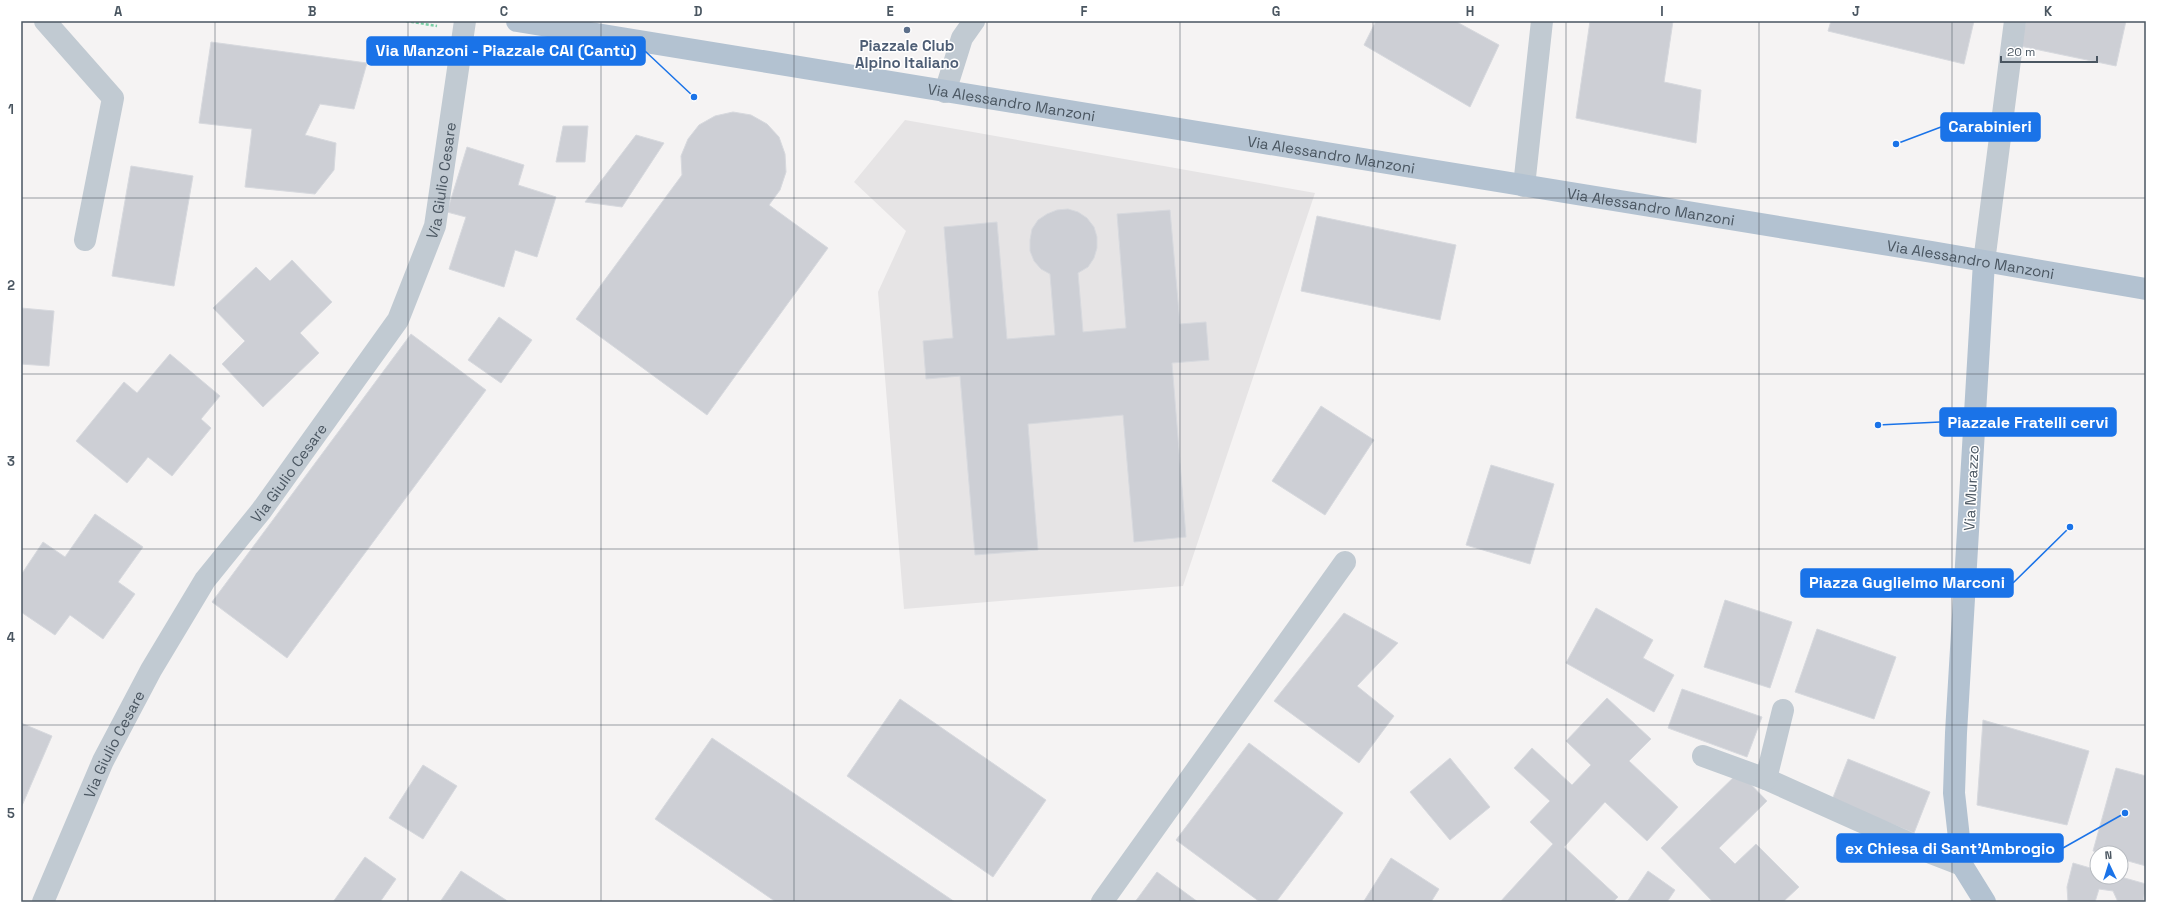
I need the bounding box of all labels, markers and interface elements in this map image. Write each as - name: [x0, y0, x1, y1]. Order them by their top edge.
- text: A: [114, 3, 123, 20]
- text: B: [308, 3, 317, 20]
- text: C: [500, 3, 508, 20]
- text: D: [694, 3, 703, 20]
- text: E: [886, 3, 894, 20]
- text: F: [1081, 3, 1088, 20]
- text: G: [1272, 3, 1280, 20]
- text: H: [1466, 3, 1474, 20]
- text: I: [1660, 3, 1664, 20]
- text: J: [1852, 3, 1860, 20]
- text: K: [2044, 3, 2053, 20]
- marker: Piazzale Club Alpino Italiano: [902, 25, 912, 35]
- place label: Piazzale Club Alpino Italiano: [855, 36, 959, 72]
- callout: Via Manzoni - Piazzale CAI (Cantù): [367, 37, 645, 65]
- scale bar: [2001, 38, 2097, 64]
- text: Via Manzoni - Piazzale CAI (Cantù): [376, 40, 636, 61]
- text: 20 m: [2007, 44, 2035, 60]
- street label: Via Alessandro Manzoni: [926, 79, 1097, 125]
- text: 1: [8, 101, 14, 118]
- callout: Carabinieri: [1941, 113, 2040, 141]
- text: Carabinieri: [1948, 116, 2032, 137]
- street label: Via Giulio Cesare: [421, 121, 460, 242]
- street label: Via Alessandro Manzoni: [1246, 131, 1416, 177]
- street label: Via Alessandro Manzoni: [1566, 183, 1736, 229]
- street label: Via Alessandro Manzoni: [1886, 235, 2056, 283]
- text: 2: [7, 277, 15, 294]
- callout: Piazzale Fratelli cervi: [1940, 408, 2116, 436]
- text: Piazzale Fratelli cervi: [1948, 412, 2108, 433]
- street label: Via Giulio Cesare: [246, 419, 331, 526]
- street label: Via Murazzo: [1959, 444, 1983, 532]
- text: 3: [7, 453, 15, 470]
- callout: Piazza Guglielmo Marconi: [1801, 569, 2013, 597]
- text: Piazza Guglielmo Marconi: [1809, 572, 2005, 593]
- text: 4: [7, 629, 15, 646]
- street label: Via Giulio Cesare: [79, 687, 148, 801]
- text: 5: [7, 805, 15, 822]
- callout: ex Chiesa di Sant'Ambrogio: [1837, 834, 2063, 862]
- text: ex Chiesa di Sant'Ambrogio: [1845, 838, 2055, 859]
- north arrow: [2089, 845, 2129, 885]
- text: N: [2104, 848, 2112, 862]

